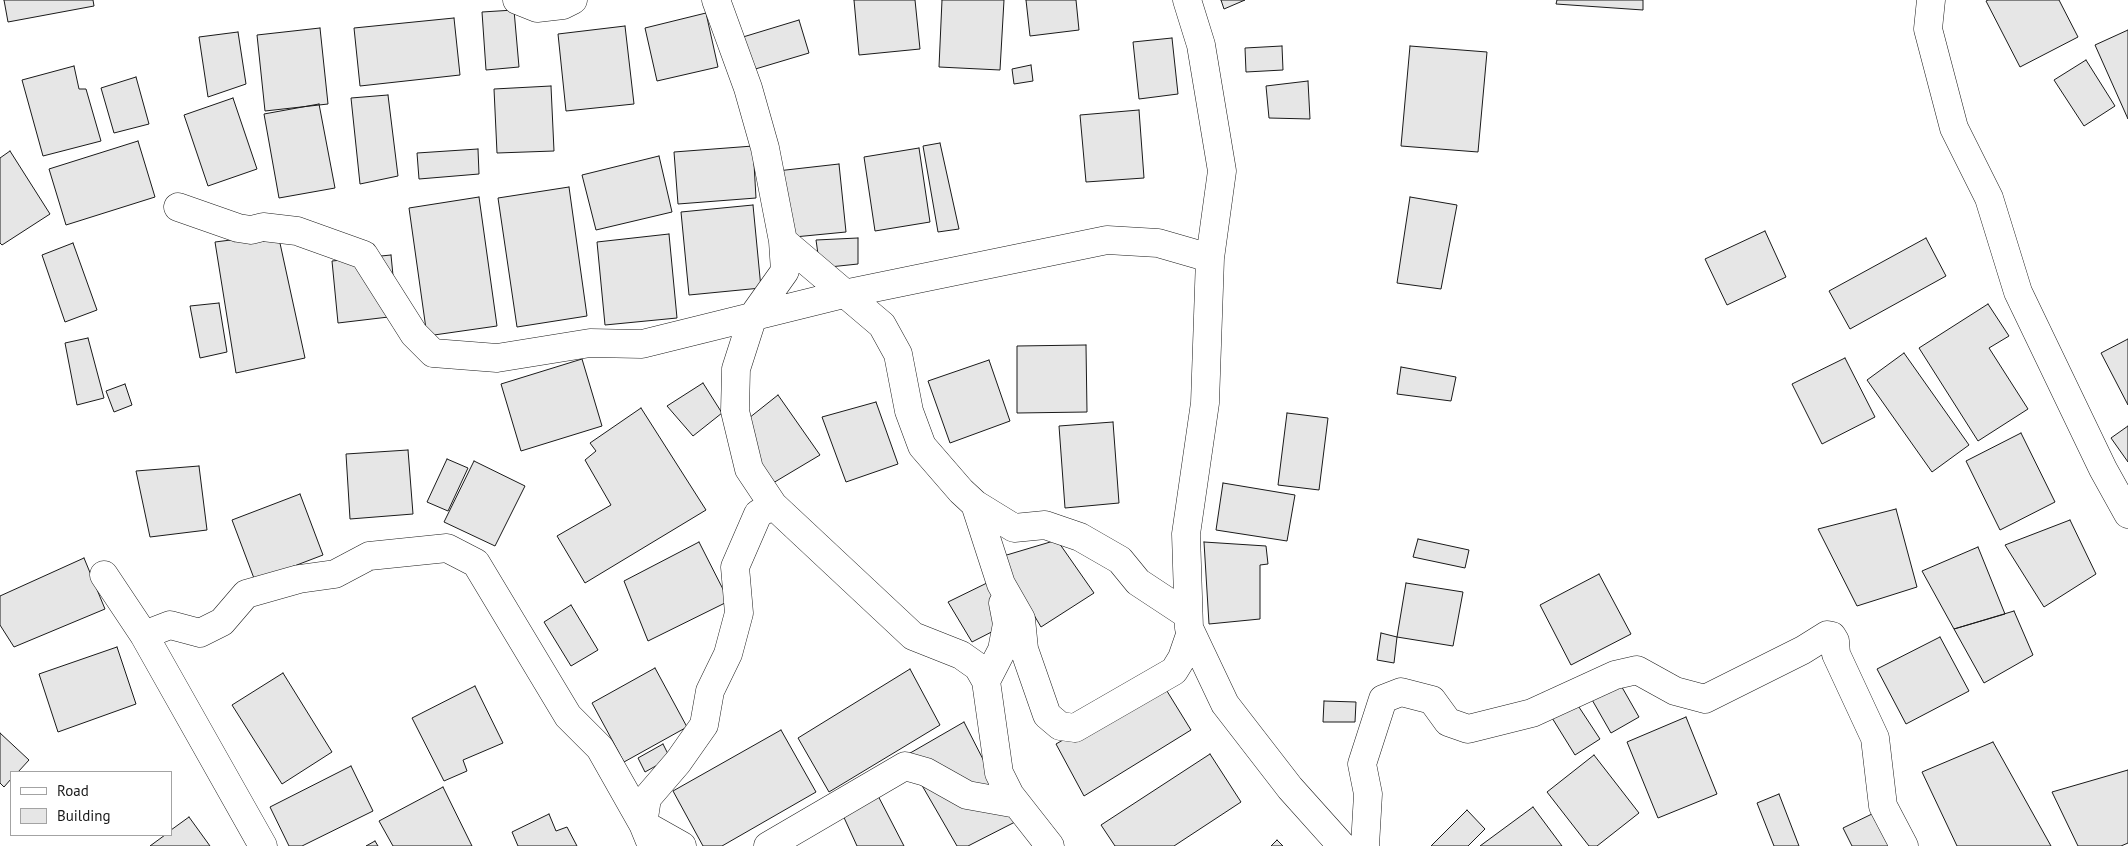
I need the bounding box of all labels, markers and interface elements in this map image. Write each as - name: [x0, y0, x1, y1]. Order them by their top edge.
- legend: [10, 771, 172, 836]
- text: Road: [57, 781, 89, 800]
- text: Building: [57, 806, 111, 825]

